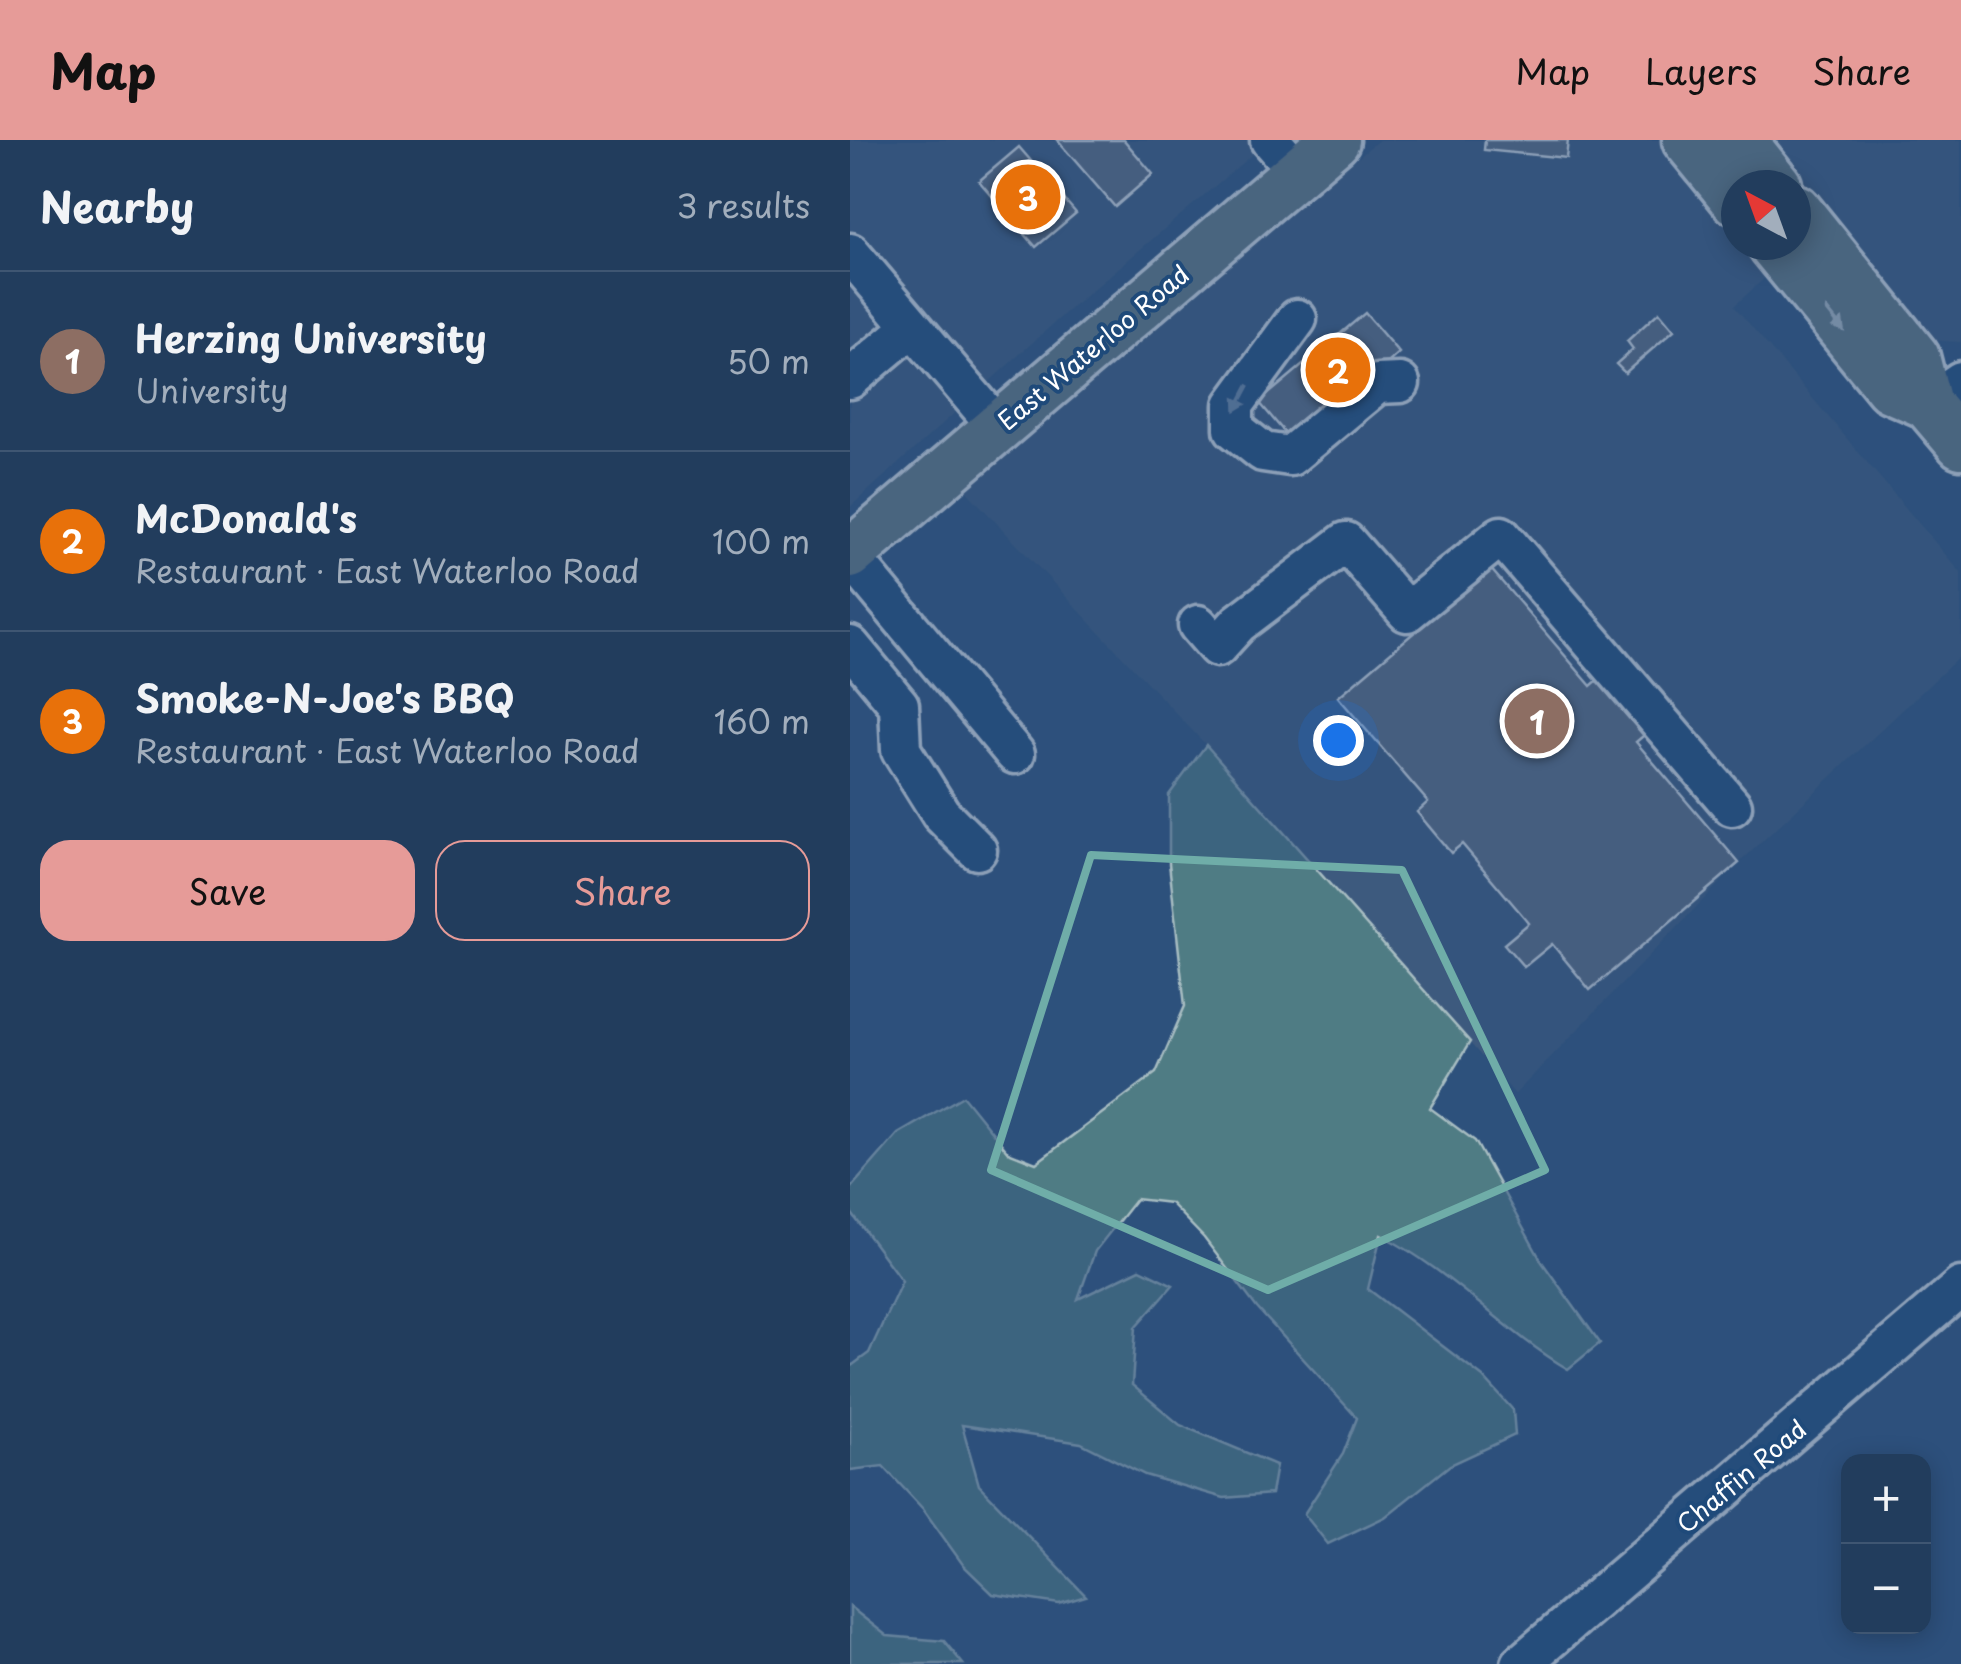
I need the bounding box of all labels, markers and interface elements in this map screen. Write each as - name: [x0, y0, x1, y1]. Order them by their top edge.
- text: Map: [50, 34, 156, 106]
- text: Map: [1515, 44, 1590, 97]
- text: Layers: [1645, 44, 1757, 97]
- text: Share: [1812, 44, 1911, 97]
- pin: 3: [996, 160, 1060, 234]
- north arrow: [1721, 170, 1811, 260]
- text: Nearby: [40, 174, 194, 237]
- text: 3 results: [676, 181, 810, 229]
- street label: East Waterloo Road: [989, 255, 1197, 439]
- one-way arrow: [1824, 308, 1845, 333]
- text: Herzing University: [135, 309, 487, 366]
- pin: 2: [1306, 332, 1370, 408]
- text: 1: [65, 337, 80, 385]
- text: 50 m: [727, 337, 810, 385]
- text: University: [135, 366, 289, 414]
- one-way arrow: [1234, 384, 1251, 412]
- text: McDonald's: [135, 489, 357, 546]
- text: 2: [61, 517, 84, 565]
- text: 100 m: [712, 517, 810, 565]
- text: Restaurant · East Waterloo Road: [135, 546, 640, 594]
- text: Smoke-N-Joe's BBQ: [135, 669, 514, 726]
- pin: 1: [1504, 684, 1570, 758]
- text: 3: [62, 697, 83, 745]
- text: 160 m: [714, 697, 810, 745]
- your location: [1313, 715, 1364, 766]
- text: Restaurant · East Waterloo Road: [135, 726, 640, 774]
- button: Save: [40, 840, 415, 941]
- button: Share: [435, 840, 810, 941]
- street label: Chaffin Road: [1668, 1410, 1814, 1542]
- map controls: [1841, 1454, 1931, 1634]
- button: +: [1841, 1454, 1931, 1544]
- button: −: [1841, 1544, 1931, 1634]

